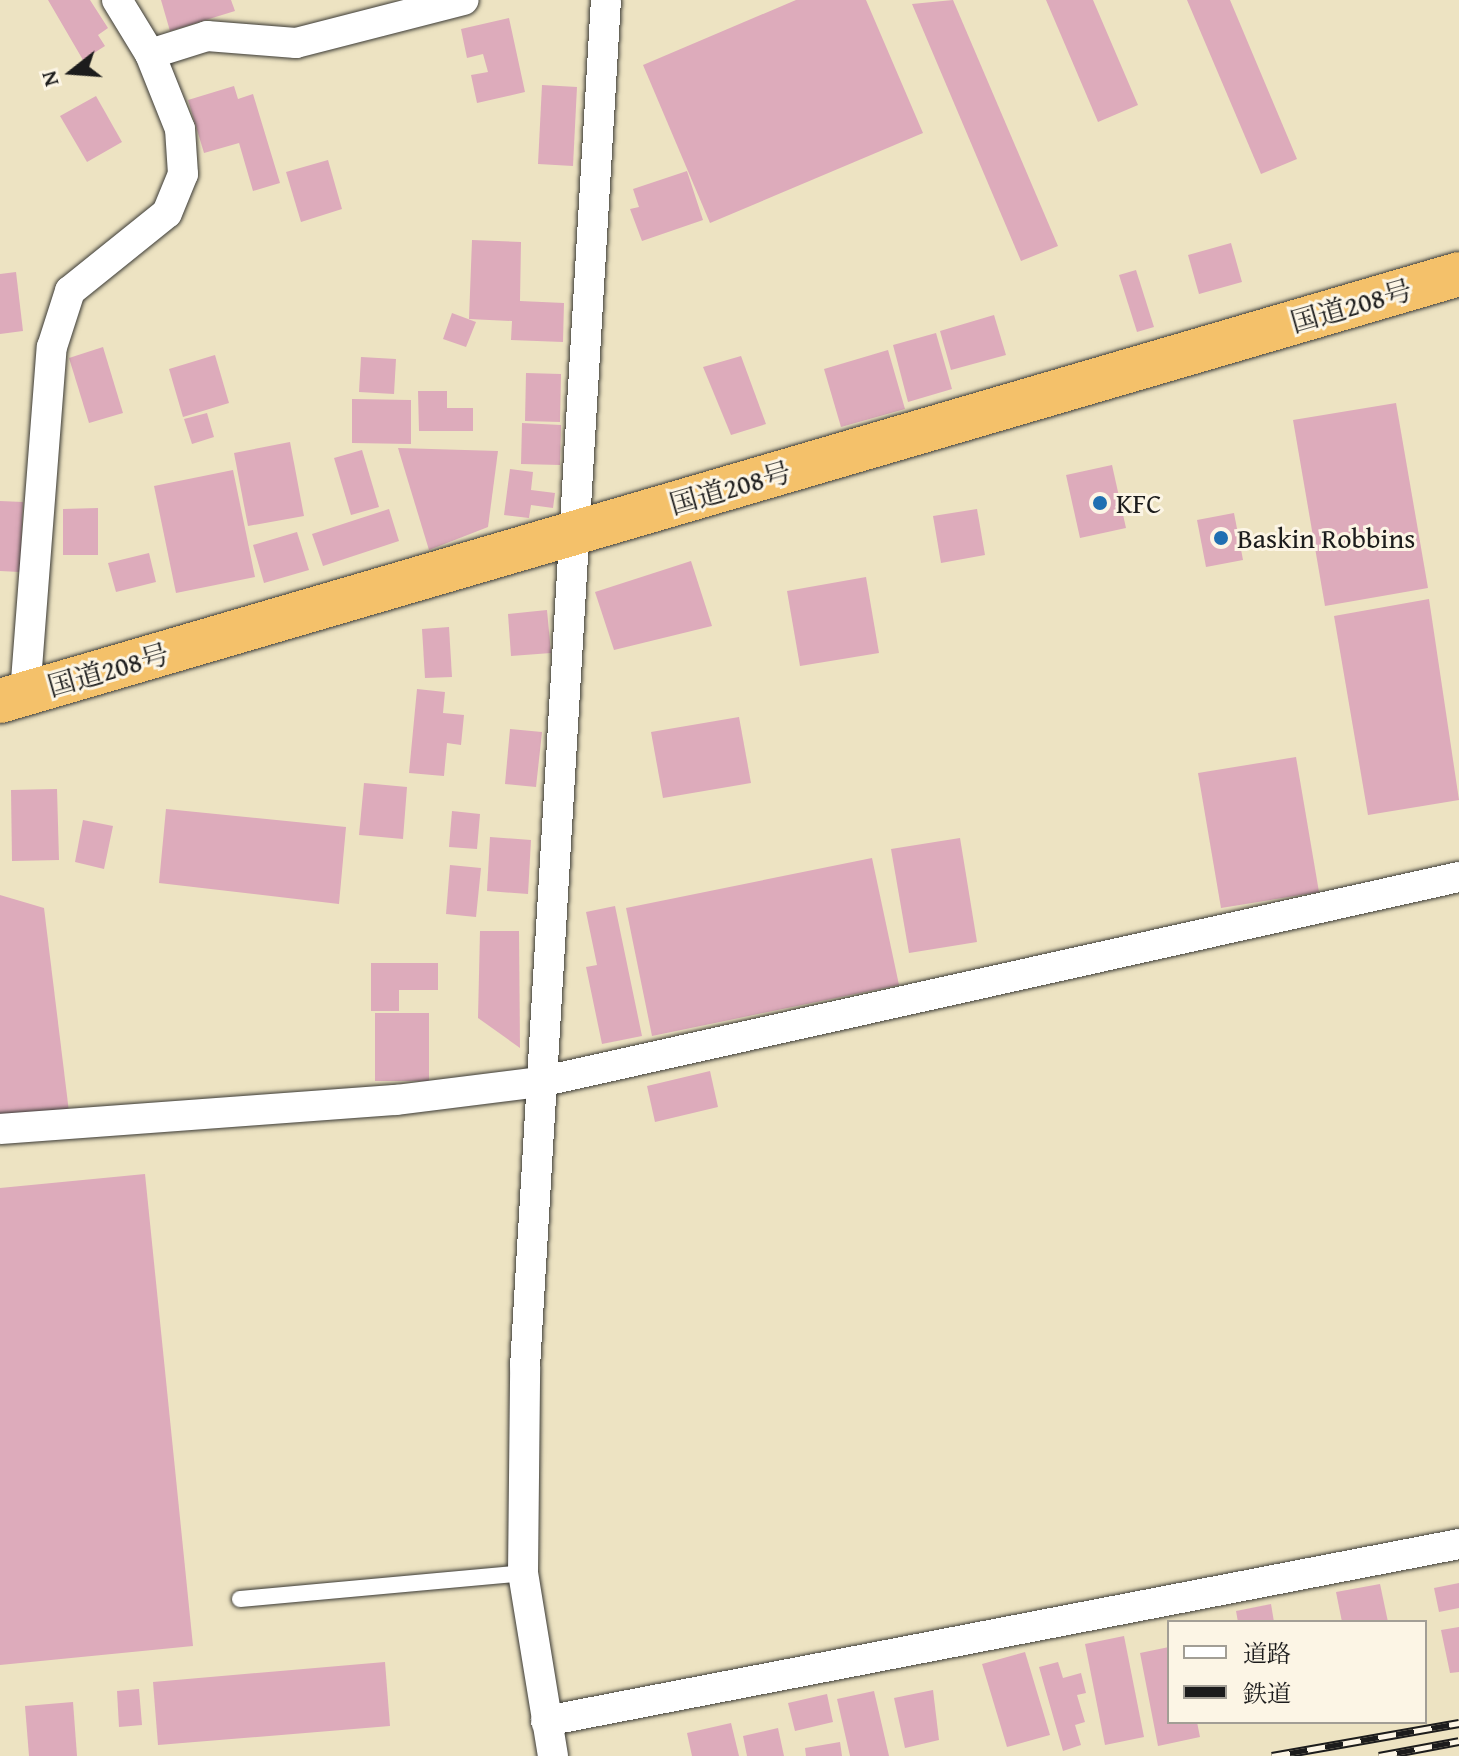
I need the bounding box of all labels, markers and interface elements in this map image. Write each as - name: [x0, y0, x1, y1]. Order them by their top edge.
- north arrow: [32, 32, 112, 112]
- text: N: [32, 67, 67, 91]
- street label: 国道208号: [1287, 273, 1415, 339]
- street label: 国道208号: [666, 455, 794, 521]
- place label: KFC: [1116, 486, 1161, 520]
- marker: KFC: [1091, 494, 1109, 512]
- place label: Baskin Robbins: [1237, 521, 1415, 555]
- marker: Baskin Robbins: [1212, 529, 1230, 547]
- street label: 国道208号: [44, 637, 172, 703]
- legend: [1167, 1620, 1427, 1724]
- text: 道路: [1243, 1636, 1291, 1671]
- text: 鉄道: [1243, 1676, 1291, 1711]

